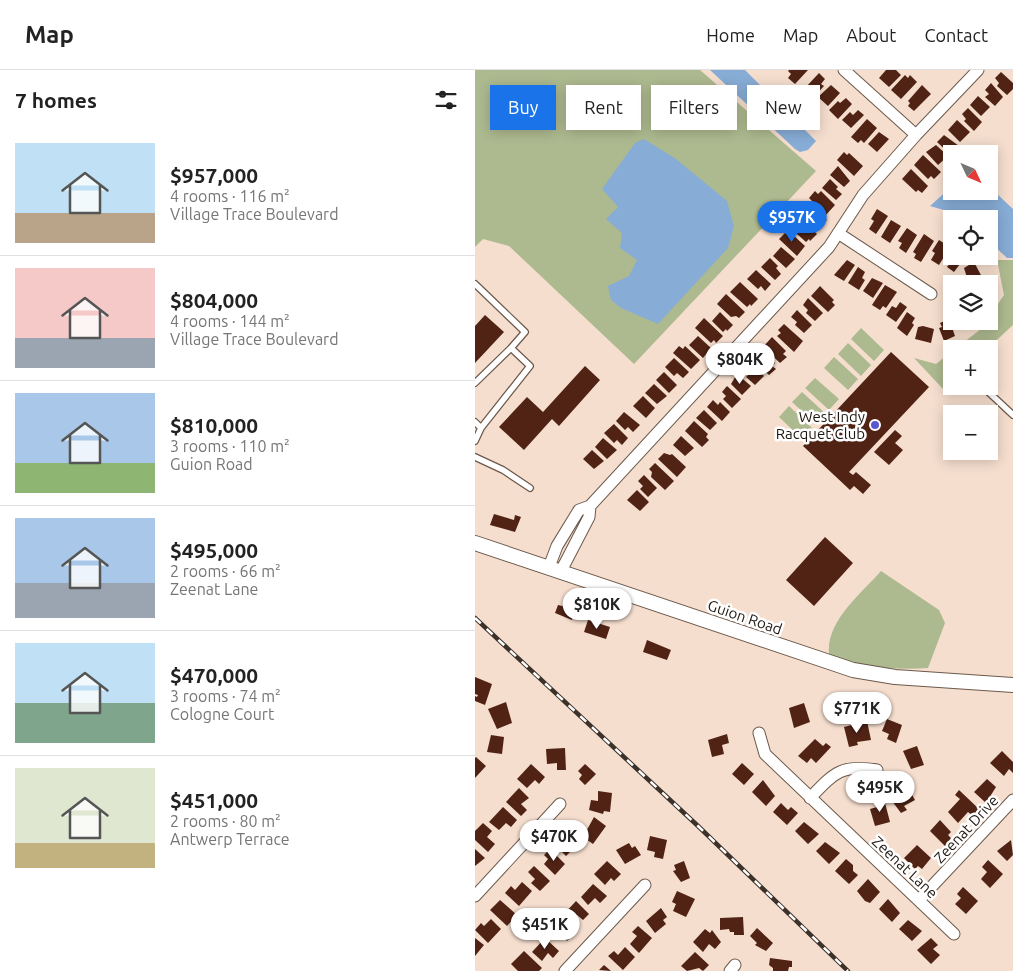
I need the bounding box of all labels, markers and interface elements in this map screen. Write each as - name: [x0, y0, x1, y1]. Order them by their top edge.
- text: Map: [25, 21, 74, 48]
- text: Home: [706, 25, 755, 45]
- text: Map: [783, 25, 818, 45]
- text: About: [846, 25, 896, 45]
- text: Contact: [924, 25, 988, 45]
- chip: Buy: [490, 85, 556, 130]
- chip: Rent: [566, 85, 641, 130]
- chip: Filters: [651, 85, 737, 130]
- chip: New: [747, 85, 820, 130]
- icon: filters: [432, 86, 460, 114]
- text: 7 homes: [15, 88, 97, 112]
- north arrow: [943, 145, 997, 200]
- map controls: [943, 145, 998, 460]
- icon: home: [55, 163, 115, 223]
- text: $957,000: [170, 163, 258, 187]
- text: 4 rooms · 116 m²: [170, 187, 290, 205]
- pin: $957K: [757, 200, 827, 243]
- text: Village Trace Boulevard: [170, 205, 339, 223]
- text: $957K: [769, 208, 815, 226]
- button: locate: [943, 210, 998, 265]
- button: layers: [943, 275, 998, 330]
- icon: home: [55, 288, 115, 348]
- text: $804,000: [170, 288, 258, 312]
- text: 4 rooms · 144 m²: [170, 312, 290, 330]
- text: Village Trace Boulevard: [170, 330, 339, 348]
- button: +: [943, 340, 998, 395]
- pin: $804K: [705, 342, 775, 385]
- text: $804K: [717, 350, 763, 368]
- button: −: [943, 405, 998, 460]
- place label: West Indy Racquet Club: [776, 408, 865, 442]
- icon: home: [55, 413, 115, 473]
- text: $810,000: [170, 413, 258, 437]
- marker: West Indy Racquet Club: [869, 419, 881, 431]
- text: 3 rooms · 110 m²: [170, 437, 290, 455]
- text: Guion Road: [170, 455, 253, 473]
- icon: home: [55, 538, 115, 598]
- text: $495,000: [170, 538, 258, 562]
- text: 2 rooms · 66 m²: [170, 562, 281, 580]
- text: Zeenat Lane: [170, 580, 258, 598]
- pin: $810K: [562, 588, 632, 630]
- text: $810K: [574, 595, 620, 613]
- street label: Guion Road: [706, 596, 784, 638]
- icon: home: [55, 663, 115, 723]
- text: $470,000: [170, 663, 258, 687]
- text: 3 rooms · 74 m²: [170, 687, 281, 705]
- pin: $771K: [822, 692, 892, 734]
- text: $771K: [834, 699, 880, 717]
- text: Cologne Court: [170, 705, 274, 723]
- pin: $495K: [845, 770, 915, 813]
- text: $495K: [857, 778, 903, 796]
- icon: home: [55, 788, 115, 848]
- text: $451,000: [170, 788, 258, 812]
- street label: Zeenat Drive: [930, 792, 1002, 866]
- text: 2 rooms · 80 m²: [170, 812, 281, 830]
- pin: $470K: [519, 820, 589, 862]
- text: $470K: [531, 827, 577, 845]
- text: Antwerp Terrace: [170, 830, 290, 848]
- street label: Zeenat Lane: [869, 833, 941, 901]
- pin: $451K: [510, 908, 580, 950]
- text: $451K: [522, 915, 568, 933]

